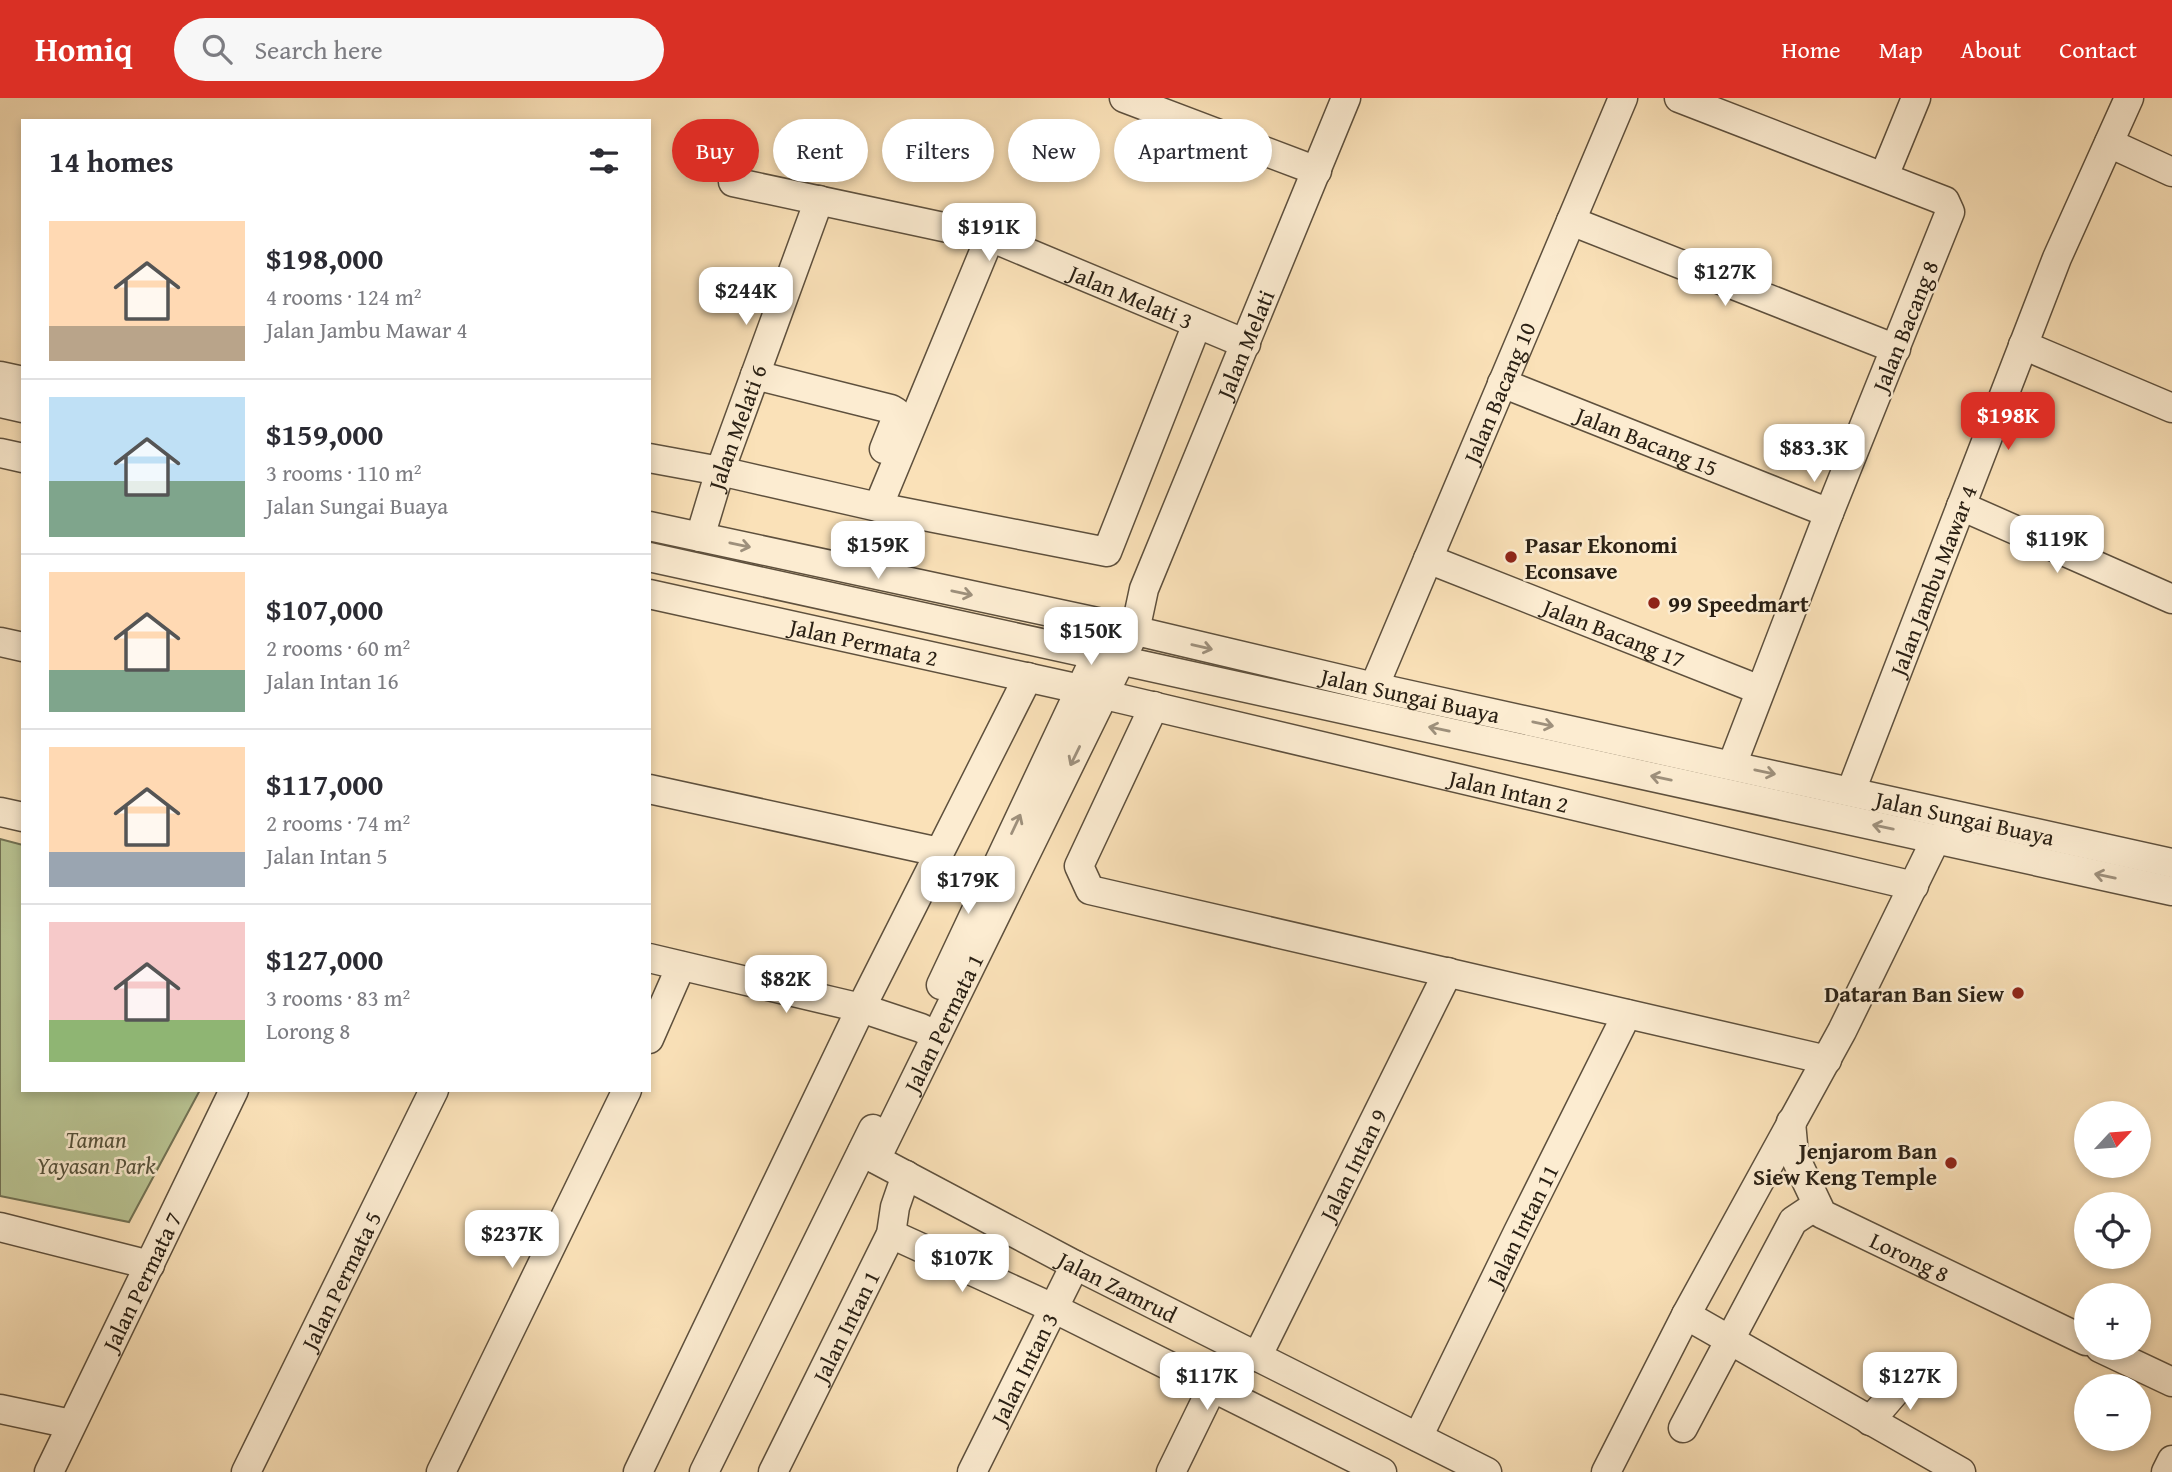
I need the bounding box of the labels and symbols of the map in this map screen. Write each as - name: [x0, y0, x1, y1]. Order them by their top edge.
- pin: $191K: [940, 204, 1038, 263]
- pin: $127K: [1676, 248, 1774, 308]
- street label: Jalan Melati 3: [1062, 254, 1198, 337]
- street label: Jalan Bacang 8: [1863, 255, 1946, 399]
- pin: $244K: [697, 268, 795, 327]
- street label: Jalan Melati: [1207, 284, 1282, 406]
- street label: Jalan Bacang 10: [1453, 317, 1543, 471]
- street label: Jalan Melati 6: [698, 360, 774, 496]
- pin: $198K: [1959, 392, 2057, 452]
- street label: Jalan Bacang 15: [1568, 396, 1723, 484]
- pin: $83.3K: [1757, 424, 1871, 484]
- street label: Jalan Jambu Mawar 4: [1880, 480, 1984, 683]
- pin: $119K: [2008, 516, 2106, 575]
- pin: $159K: [829, 522, 927, 581]
- place label: Pasar Ekonomi Econsave: [1525, 528, 1677, 587]
- one-way arrow: [728, 539, 751, 553]
- marker: Pasar Ekonomi Econsave: [1503, 549, 1519, 565]
- one-way arrow: [950, 587, 973, 600]
- place label: 99 Speedmart: [1668, 587, 1809, 620]
- street label: Jalan Bacang 17: [1535, 588, 1690, 675]
- marker: 99 Speedmart: [1646, 595, 1662, 611]
- street label: Jalan Permata 2: [784, 608, 941, 674]
- pin: $150K: [1042, 608, 1140, 667]
- one-way arrow: [1190, 641, 1212, 654]
- street label: Jalan Sungai Buaya: [1315, 658, 1503, 731]
- one-way arrow: [1531, 717, 1554, 731]
- one-way arrow: [1428, 722, 1451, 736]
- one-way arrow: [1067, 745, 1081, 766]
- street label: Jalan Intan 2: [1443, 760, 1572, 820]
- one-way arrow: [1753, 766, 1776, 780]
- one-way arrow: [1650, 771, 1673, 784]
- street label: Jalan Sungai Buaya: [1870, 781, 2058, 853]
- one-way arrow: [1010, 814, 1023, 836]
- one-way arrow: [1872, 820, 1895, 833]
- pin: $179K: [919, 856, 1017, 916]
- one-way arrow: [2094, 869, 2117, 882]
- street label: Jalan Permata 1: [894, 948, 991, 1100]
- pin: $82K: [745, 956, 827, 1015]
- place label: Dataran Ban Siew: [1824, 977, 2004, 1010]
- marker: Dataran Ban Siew: [2010, 985, 2026, 1001]
- north arrow: [2074, 1101, 2151, 1178]
- street label: Jalan Intan 9: [1309, 1103, 1394, 1229]
- park label: Taman Yayasan Park: [36, 1123, 156, 1182]
- place label: Jenjarom Ban Siew Keng Temple: [1753, 1134, 1937, 1193]
- marker: Jenjarom Ban Siew Keng Temple: [1943, 1155, 1959, 1171]
- street label: Jalan Intan 11: [1476, 1158, 1566, 1294]
- street label: Jalan Permata 5: [291, 1205, 389, 1358]
- street label: Jalan Permata 7: [92, 1206, 189, 1359]
- pin: $237K: [463, 1210, 561, 1270]
- street label: Lorong 8: [1865, 1223, 1955, 1289]
- pin: $107K: [913, 1234, 1011, 1294]
- street label: Jalan Zamrud: [1050, 1241, 1184, 1331]
- street label: Jalan Intan 1: [802, 1264, 887, 1390]
- street label: Jalan Intan 3: [980, 1306, 1066, 1433]
- pin: $117K: [1158, 1352, 1256, 1412]
- pin: $127K: [1861, 1352, 1959, 1412]

